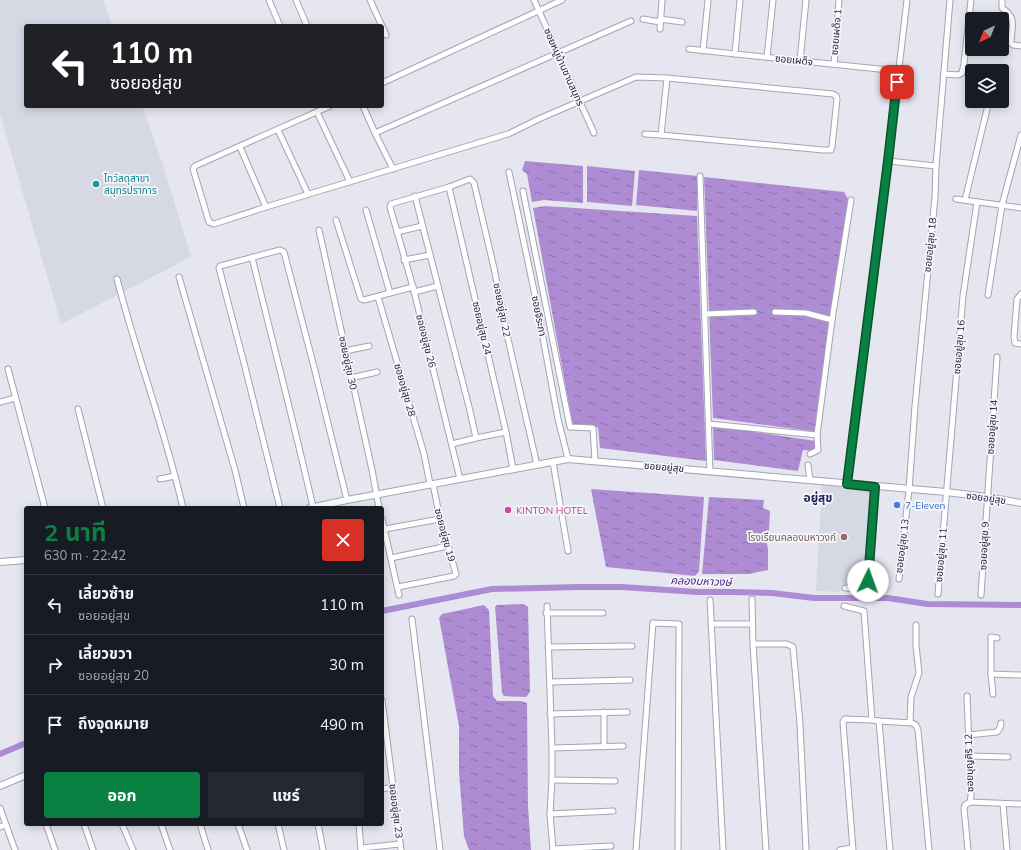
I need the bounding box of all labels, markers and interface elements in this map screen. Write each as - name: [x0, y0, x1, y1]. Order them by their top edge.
- street label: ซอยเผด็จ 1: [827, 8, 845, 56]
- north arrow: [965, 12, 1009, 56]
- map controls: [965, 12, 1009, 108]
- street label: ซอยหมู่บ้านชานสมุทร: [541, 26, 587, 108]
- text: 110 m: [110, 35, 193, 70]
- icon: left: [44, 40, 96, 92]
- street label: ซอยเผด็จ: [774, 52, 814, 68]
- button: layers: [965, 64, 1009, 108]
- pin: [880, 65, 914, 99]
- text: ซอยอยู่สุข: [110, 71, 182, 94]
- icon: arrive: [886, 71, 908, 93]
- place label: ไทวัสดุสาขา สมุทรปราการ: [103, 172, 157, 197]
- marker: ไทวัสดุสาขา สมุทรปราการ: [91, 179, 101, 189]
- street label: ซอยอยู่สุข 18: [921, 217, 939, 273]
- street label: ซอยอยู่สุข 22: [490, 282, 514, 338]
- street label: ซอยจิระภา: [529, 295, 549, 337]
- street label: ซอยอยู่สุข 24: [470, 300, 494, 356]
- street label: ซอยอยู่สุข 26: [413, 313, 439, 369]
- street label: ซอยอยู่สุข 16: [950, 319, 968, 375]
- street label: ซอยอยู่สุข 30: [336, 335, 360, 391]
- street label: ซอยอยู่สุข 28: [391, 362, 419, 418]
- street label: ซอยอยู่สุข 14: [984, 399, 1000, 455]
- street label: ซอยอยู่สุข: [643, 459, 685, 475]
- street label: ซอยอยู่สุข: [965, 489, 1007, 507]
- district label: อยู่สุข: [804, 490, 832, 506]
- place label: 7-Eleven: [905, 499, 946, 512]
- marker: 7-Eleven: [892, 500, 902, 510]
- place label: KINTON HOTEL: [516, 504, 589, 517]
- marker: KINTON HOTEL: [503, 505, 513, 515]
- street label: ซอยอยู่สุข 19: [432, 507, 458, 563]
- text: 2 นาที: [44, 517, 106, 547]
- street label: ซอยอยู่สุข 13: [892, 518, 912, 574]
- button: close: [322, 519, 364, 561]
- street label: ซอยอยู่สุข 9: [976, 521, 992, 571]
- street label: ซอยอยู่สุข 11: [932, 527, 950, 583]
- place label: โรงเรียนคลองมหาวงก์: [748, 531, 836, 544]
- marker: โรงเรียนคลองมหาวงก์: [839, 532, 849, 542]
- text: 630 m · 22:42: [44, 547, 126, 563]
- position arrow: [847, 560, 889, 602]
- water label: คลองมหาวงษ์: [670, 573, 734, 589]
- text: เลี้ยวซ้าย: [78, 584, 134, 603]
- icon: left: [44, 594, 66, 616]
- text: 110 m: [320, 595, 364, 614]
- text: ซอยอยู่สุข: [78, 607, 130, 623]
- text: เลี้ยวขวา: [78, 644, 132, 663]
- icon: right: [44, 654, 66, 676]
- text: 30 m: [329, 655, 364, 674]
- text: ซอยอยู่สุข 20: [78, 667, 149, 683]
- icon: arrive: [44, 714, 66, 736]
- text: ถึงจุดหมาย: [78, 714, 149, 733]
- text: 490 m: [320, 715, 364, 734]
- street label: ซอยบุญศิริ 12: [961, 734, 977, 792]
- button: ออก: [44, 772, 200, 818]
- button: แชร์: [208, 772, 364, 818]
- street label: ซอยอยู่สุข 23: [386, 783, 406, 839]

